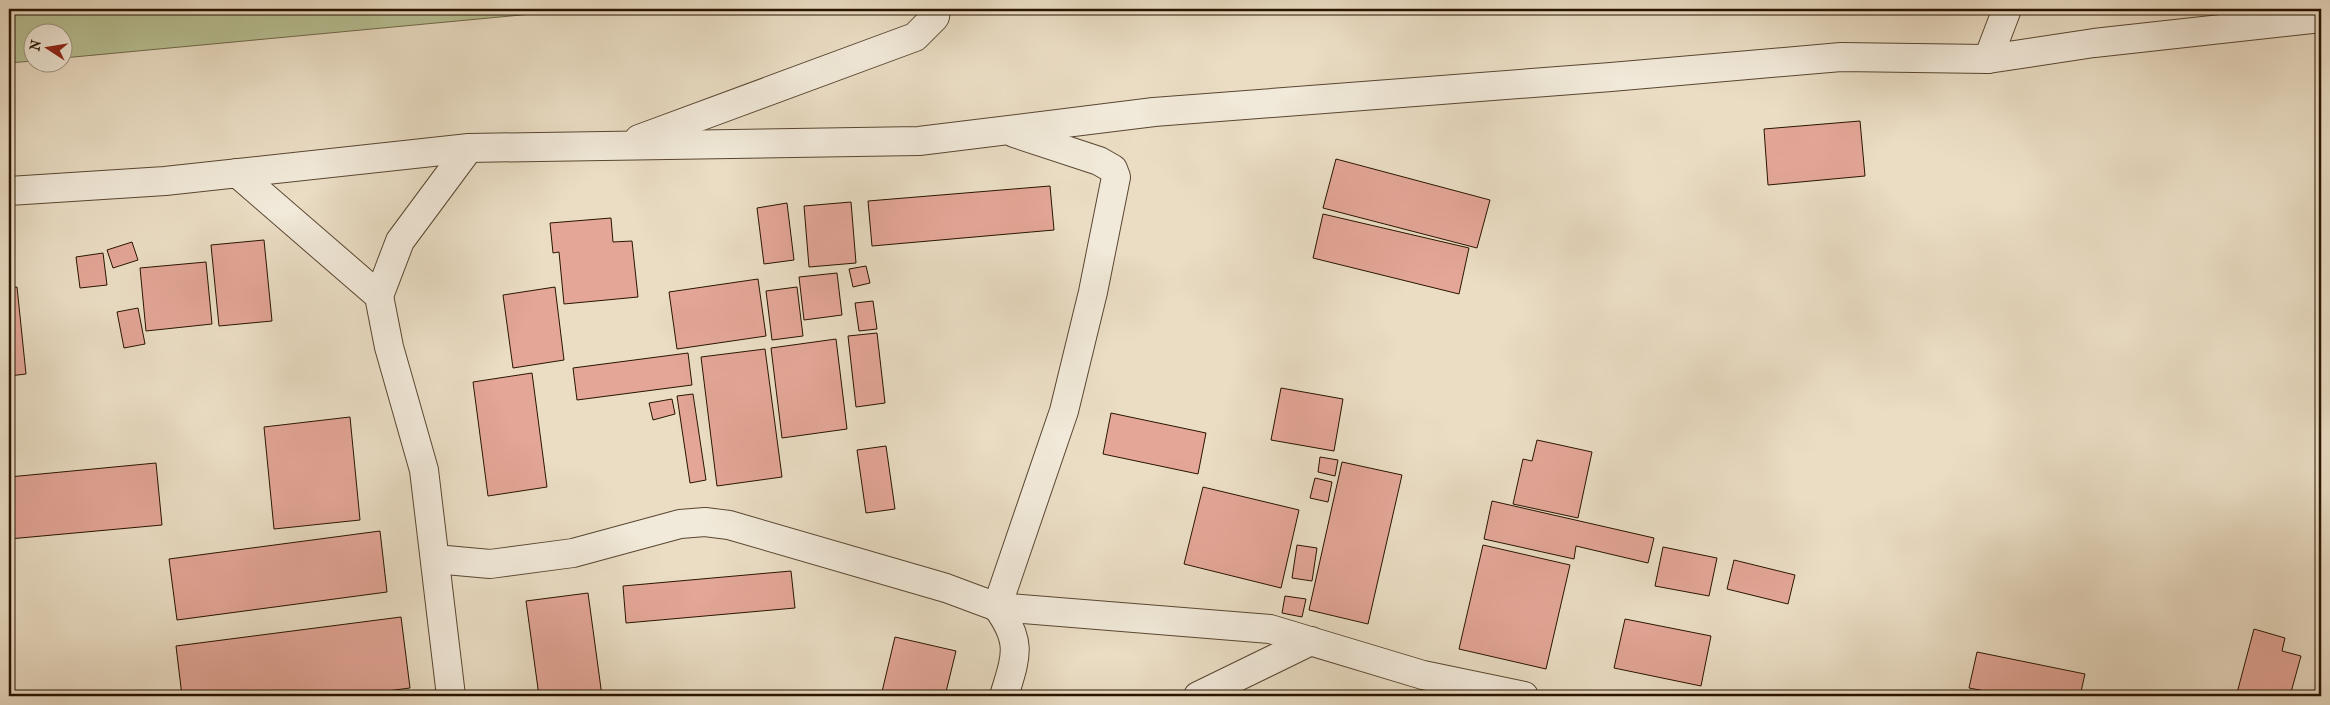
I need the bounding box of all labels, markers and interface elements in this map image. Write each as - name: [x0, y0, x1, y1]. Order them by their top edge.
- north arrow: [22, 22, 72, 72]
- text: N: [26, 38, 45, 52]

